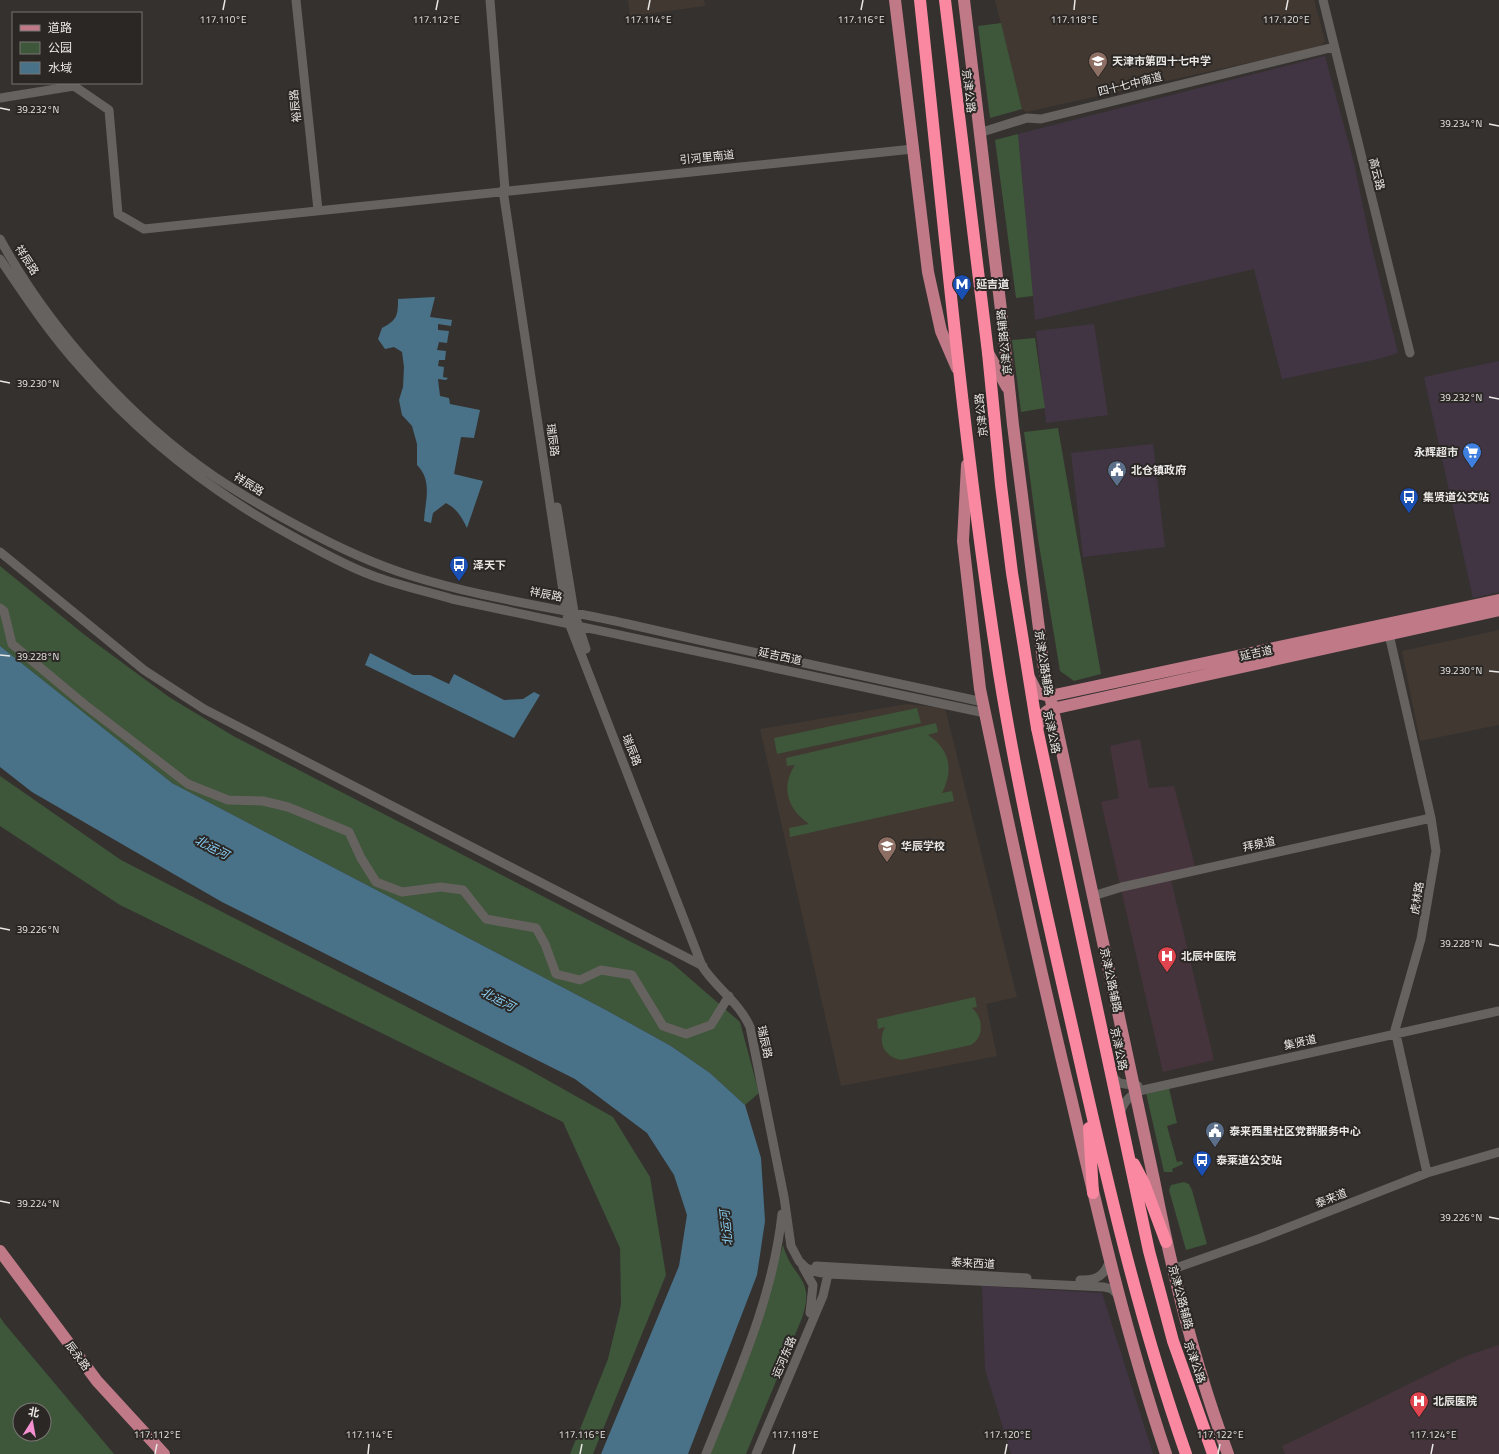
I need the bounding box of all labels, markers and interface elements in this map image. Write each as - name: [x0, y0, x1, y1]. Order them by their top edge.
- legend: [12, 12, 142, 84]
- text: 117.110°E: [200, 12, 247, 27]
- text: 117.112°E: [413, 12, 460, 27]
- text: 117.114°E: [625, 12, 672, 27]
- text: 117.116°E: [838, 12, 885, 27]
- text: 117.118°E: [1051, 12, 1098, 27]
- text: 117.120°E: [1263, 12, 1310, 27]
- text: 道路: [48, 18, 72, 37]
- text: 公园: [48, 38, 72, 57]
- school or university icon: 天津市第四十七中学: [1087, 50, 1109, 78]
- place label: 天津市第四十七中学: [1112, 53, 1211, 69]
- text: 水域: [48, 58, 72, 77]
- street label: 京津公路: [958, 68, 980, 114]
- street label: 四十七中南道: [1096, 68, 1164, 100]
- street label: 裕辰路: [285, 89, 305, 123]
- text: 39.232°N: [17, 102, 59, 117]
- text: 39.234°N: [1440, 116, 1482, 131]
- street label: 引河里南道: [679, 146, 735, 168]
- street label: 高云路: [1365, 156, 1389, 192]
- street label: 祥辰路: [11, 242, 43, 278]
- metro station icon: 延吉道: [951, 273, 973, 301]
- place label: 延吉道: [976, 276, 1009, 292]
- street label: 京津公路辅路: [993, 308, 1015, 376]
- text: 39.230°N: [17, 376, 59, 391]
- text: 39.232°N: [1440, 390, 1482, 405]
- street label: 京津公路: [971, 392, 991, 438]
- street label: 瑞辰路: [543, 423, 563, 457]
- supermarket icon: 永辉超市: [1461, 441, 1483, 469]
- place label: 永辉超市: [1414, 444, 1458, 460]
- public building icon: 北仓镇政府: [1106, 459, 1128, 487]
- place label: 北仓镇政府: [1131, 462, 1186, 478]
- street label: 祥辰路: [231, 468, 267, 500]
- bus stop icon: 集贤道公交站: [1398, 486, 1420, 514]
- place label: 集贤道公交站: [1423, 489, 1489, 505]
- bus stop icon: 泽天下: [448, 554, 470, 582]
- place label: 泽天下: [473, 557, 506, 573]
- street label: 祥辰路: [528, 583, 564, 605]
- street label: 京津公路辅路: [1031, 629, 1057, 697]
- street label: 延吉道: [1238, 642, 1274, 664]
- street label: 延吉西道: [757, 644, 803, 668]
- text: 39.228°N: [17, 649, 59, 664]
- text: 39.230°N: [1440, 663, 1482, 678]
- street label: 京津公路: [1040, 709, 1064, 755]
- street label: 瑞辰路: [619, 732, 645, 768]
- water label: 北运河: [192, 830, 234, 865]
- street label: 拜泉道: [1241, 833, 1277, 855]
- school or university icon: 华辰学校: [876, 835, 898, 863]
- place label: 华辰学校: [901, 838, 945, 854]
- street label: 虎林路: [1407, 880, 1427, 916]
- text: 39.226°N: [17, 922, 59, 937]
- text: 39.228°N: [1440, 936, 1482, 951]
- hospital icon: 北辰中医院: [1156, 945, 1178, 973]
- street label: 京津公路辅路: [1096, 946, 1126, 1014]
- place label: 北辰中医院: [1181, 948, 1236, 964]
- water label: 北运河: [478, 982, 520, 1017]
- street label: 瑞辰路: [753, 1024, 777, 1060]
- street label: 京津公路: [1107, 1026, 1131, 1072]
- street label: 集贤道: [1282, 1030, 1318, 1054]
- public building icon: 泰来西里社区党群服务中心: [1204, 1120, 1226, 1148]
- place label: 泰来西里社区党群服务中心: [1229, 1123, 1361, 1139]
- bus stop icon: 泰莱道公交站: [1191, 1149, 1213, 1177]
- place label: 泰莱道公交站: [1216, 1152, 1282, 1168]
- street label: 泰来道: [1313, 1185, 1349, 1211]
- text: 39.224°N: [17, 1196, 59, 1211]
- water label: 北运河: [714, 1207, 737, 1247]
- text: 39.226°N: [1440, 1210, 1482, 1225]
- street label: 泰来西道: [951, 1254, 995, 1272]
- street label: 京津公路辅路: [1165, 1263, 1197, 1331]
- street label: 运河东路: [768, 1334, 800, 1380]
- street label: 辰永路: [62, 1338, 94, 1374]
- street label: 京津公路: [1180, 1339, 1210, 1385]
- hospital icon: 北辰医院: [1408, 1390, 1430, 1418]
- place label: 北辰医院: [1433, 1393, 1477, 1409]
- north arrow: [12, 1402, 52, 1442]
- text: 北: [27, 1403, 41, 1421]
- text: 117.112°E: [134, 1427, 181, 1442]
- text: 117.114°E: [346, 1427, 393, 1442]
- text: 117.116°E: [559, 1427, 606, 1442]
- text: 117.118°E: [772, 1427, 819, 1442]
- text: 117.120°E: [984, 1427, 1031, 1442]
- text: 117.122°E: [1197, 1427, 1244, 1442]
- text: 117.124°E: [1410, 1427, 1457, 1442]

